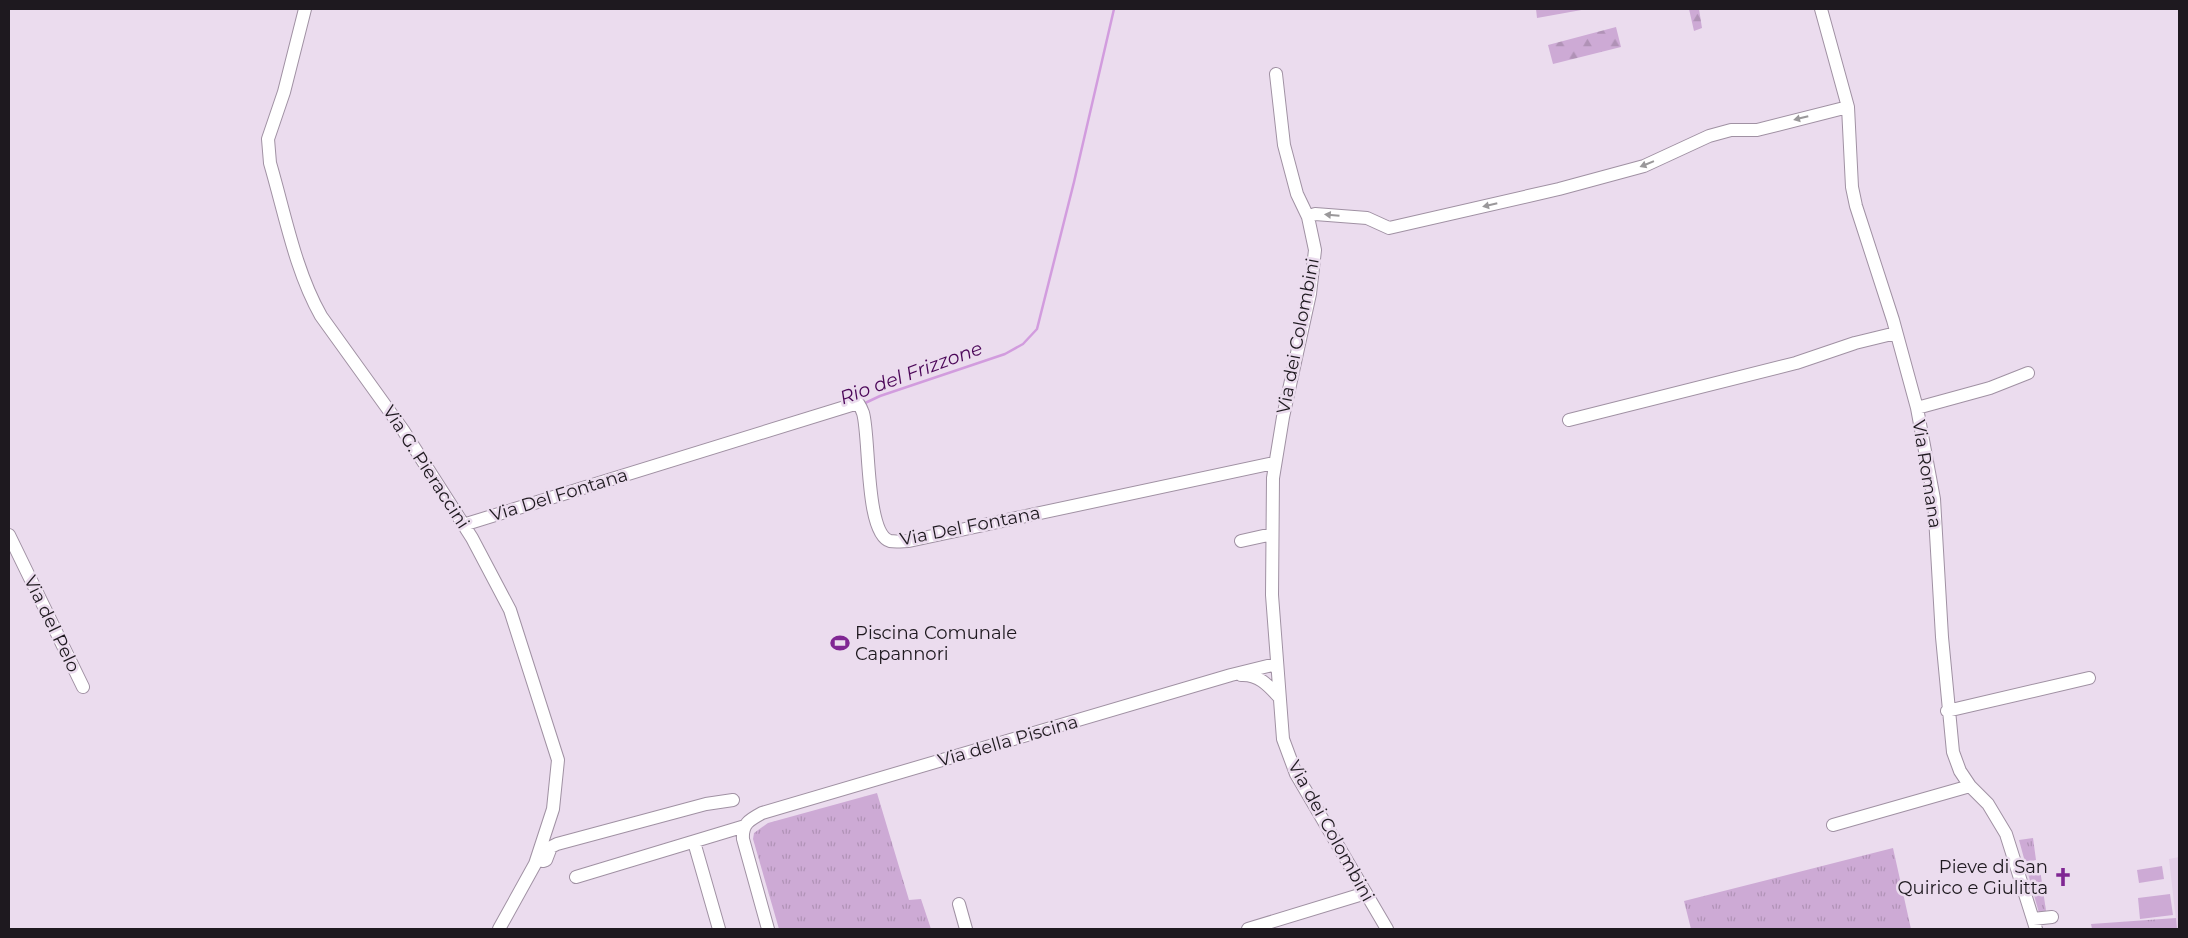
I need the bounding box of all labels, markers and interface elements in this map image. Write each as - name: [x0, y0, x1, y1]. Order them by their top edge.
- one-way arrow: [1794, 115, 1809, 123]
- one-way arrow: [1639, 160, 1654, 168]
- one-way arrow: [1482, 201, 1497, 209]
- one-way arrow: [1324, 211, 1340, 219]
- street label: Via dei Colombini: [1272, 256, 1324, 416]
- water label: Rio del Frizzone: [837, 337, 985, 409]
- street label: Via G. Pieraccini: [378, 401, 474, 533]
- street label: Via Romana: [1908, 418, 1946, 530]
- street label: Via Del Fontana: [488, 464, 630, 526]
- street label: Via Del Fontana: [898, 502, 1042, 550]
- street label: Via del Pelo: [19, 572, 85, 676]
- place label: Piscina Comunale Capannori: [855, 622, 1017, 665]
- sports icon: Piscina Comunale Capannori: [829, 632, 851, 654]
- street label: Via della Piscina: [935, 710, 1081, 772]
- street label: Via dei Colombini: [1283, 757, 1379, 905]
- place label: Pieve di San Quirico e Giulitta: [1897, 856, 2048, 899]
- church icon: Pieve di San Quirico e Giulitta: [2052, 866, 2074, 888]

